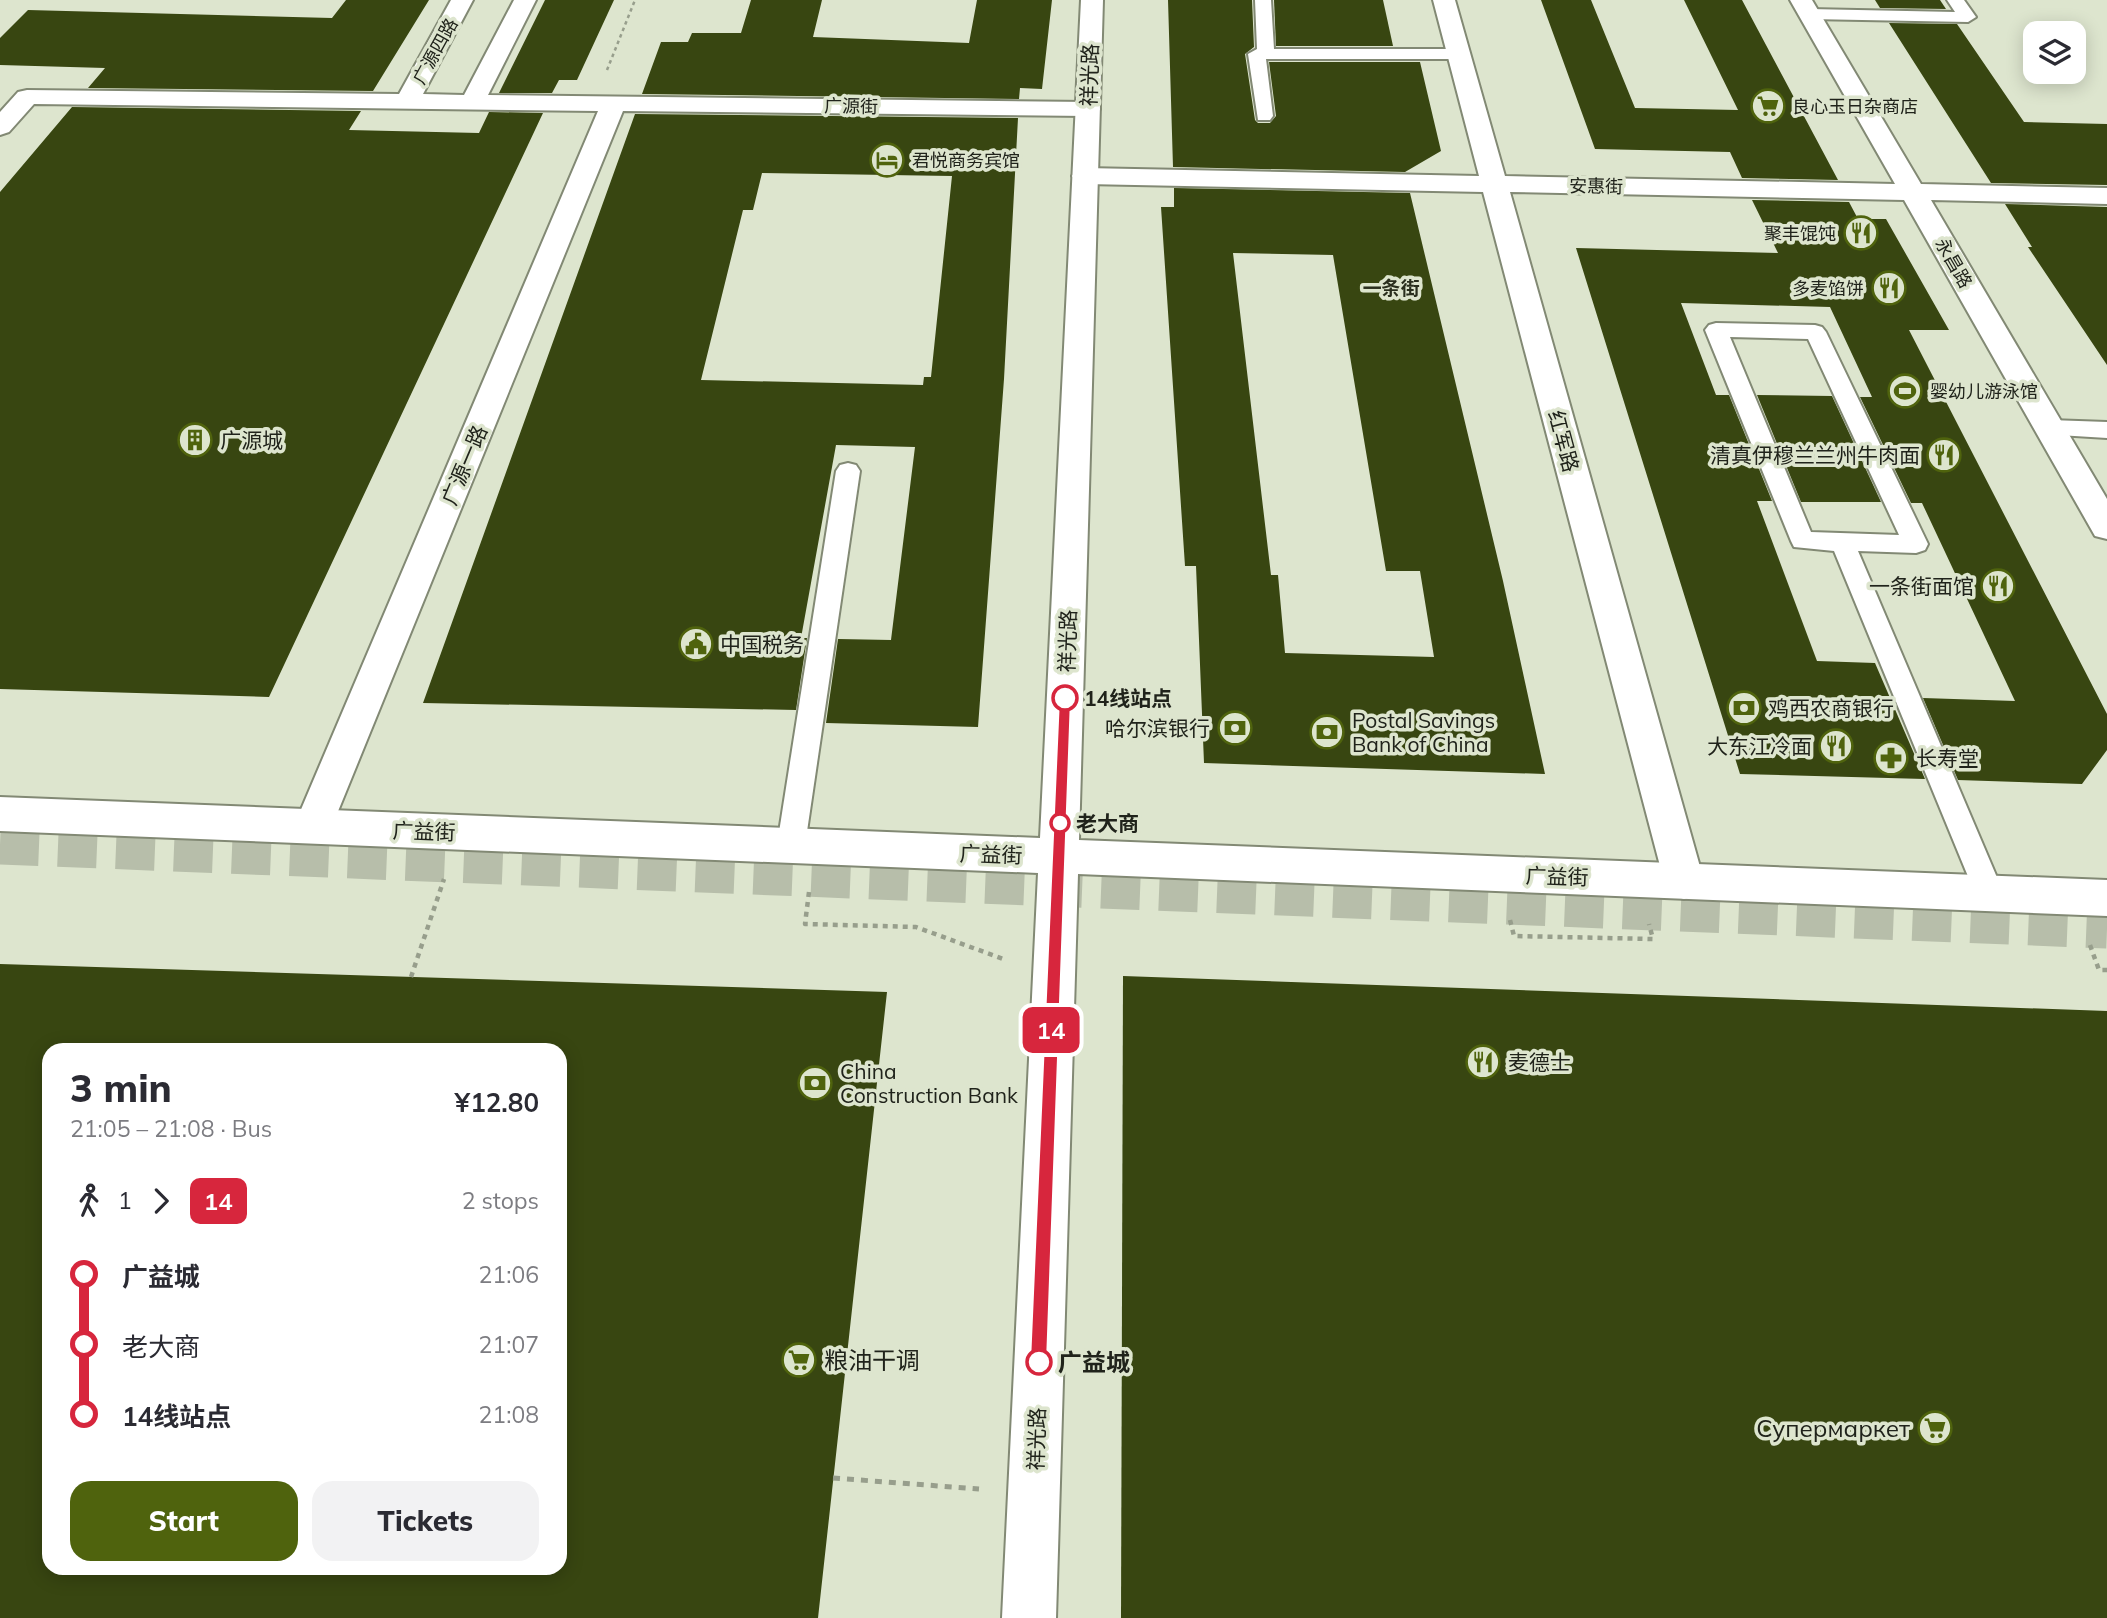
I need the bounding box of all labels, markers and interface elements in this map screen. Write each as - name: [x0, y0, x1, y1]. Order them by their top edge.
- street label: 广源四路: [407, 14, 463, 88]
- map controls: [2023, 21, 2086, 84]
- button: layers: [2023, 21, 2086, 84]
- street label: 祥光路: [1075, 43, 1103, 107]
- supermarket icon: 良心玉日杂商店: [1749, 87, 1787, 125]
- street label: 广源街: [824, 94, 878, 118]
- place label: 良心玉日杂商店: [1792, 95, 1918, 118]
- hotel icon: 君悦商务宾馆: [868, 141, 906, 179]
- place label: 君悦商务宾馆: [912, 149, 1020, 172]
- street label: 安惠街: [1569, 174, 1623, 198]
- restaurant icon: 聚丰馄饨: [1842, 214, 1880, 252]
- place label: 聚丰馄饨: [1764, 222, 1836, 245]
- street label: 永昌路: [1931, 234, 1977, 292]
- restaurant icon: 多麦馅饼: [1870, 269, 1908, 307]
- district label: 一条街: [1362, 276, 1420, 300]
- place label: 多麦馅饼: [1792, 277, 1864, 300]
- sports icon: 婴幼儿游泳馆: [1886, 372, 1924, 410]
- place label: 婴幼儿游泳馆: [1930, 380, 2038, 403]
- street label: 红军路: [1543, 407, 1585, 475]
- building icon: 广源城: [176, 421, 214, 459]
- street label: 广源一路: [436, 421, 492, 509]
- place label: 广源城: [220, 427, 283, 453]
- restaurant icon: 清真伊穆兰兰州牛肉面: [1925, 436, 1963, 474]
- place label: 清真伊穆兰兰州牛肉面: [1710, 442, 1920, 468]
- restaurant icon: 一条街面馆: [1979, 567, 2017, 605]
- place label: 一条街面馆: [1869, 573, 1974, 599]
- street label: 祥光路: [1053, 609, 1081, 673]
- public building icon: 中国税务: [677, 625, 715, 663]
- place label: 中国税务: [720, 631, 804, 657]
- marker: 14线站点: [1052, 685, 1078, 711]
- place label: 14线站点: [1084, 685, 1172, 711]
- bank icon: 鸡西农商银行: [1725, 689, 1763, 727]
- place label: 鸡西农商银行: [1768, 695, 1894, 721]
- place label: Postal Savings Bank of China: [1352, 707, 1495, 757]
- bank icon: 哈尔滨银行: [1216, 709, 1254, 747]
- bank icon: Postal Savings Bank of China: [1308, 713, 1346, 751]
- place label: 哈尔滨银行: [1105, 715, 1210, 741]
- restaurant icon: 大东江冷面: [1817, 727, 1855, 765]
- place label: 大东江冷面: [1707, 733, 1812, 759]
- pharmacy icon: 长寿堂: [1872, 739, 1910, 777]
- place label: 长寿堂: [1916, 745, 1979, 771]
- place label: 老大商: [1076, 810, 1139, 836]
- marker: 老大商: [1050, 813, 1070, 833]
- street label: 广益街: [392, 817, 456, 845]
- street label: 广益街: [959, 840, 1023, 868]
- street label: 广益街: [1525, 862, 1589, 890]
- line badge: 14: [1020, 1007, 1082, 1053]
- text: 14: [1037, 1015, 1065, 1045]
- restaurant icon: 麦德士: [1464, 1043, 1502, 1081]
- place label: 麦德士: [1508, 1049, 1571, 1075]
- place label: China Construction Bank: [840, 1058, 1018, 1108]
- text: 3 min: [70, 1064, 172, 1112]
- bank icon: China Construction Bank: [796, 1064, 834, 1102]
- text: ¥12.80: [455, 1086, 539, 1119]
- text: 21:05 – 21:08 · Bus: [70, 1114, 272, 1143]
- icon: walk: [70, 1182, 108, 1220]
- icon: forward: [142, 1182, 180, 1220]
- text: 1: [118, 1186, 132, 1215]
- text: 14: [204, 1186, 233, 1216]
- text: 2 stops: [462, 1186, 539, 1215]
- text: 广益城: [122, 1260, 200, 1293]
- text: 21:06: [479, 1260, 539, 1289]
- text: 老大商: [122, 1330, 200, 1363]
- text: 21:07: [479, 1330, 539, 1359]
- supermarket icon: 粮油干调: [780, 1341, 818, 1379]
- place label: 粮油干调: [824, 1345, 920, 1375]
- place label: 广益城: [1058, 1347, 1130, 1377]
- marker: 广益城: [1026, 1349, 1052, 1375]
- text: 14线站点: [122, 1400, 231, 1433]
- text: 21:08: [479, 1400, 539, 1429]
- street label: 祥光路: [1022, 1407, 1050, 1471]
- supermarket icon: Супермаркет: [1916, 1409, 1954, 1447]
- place label: Супермаркет: [1756, 1413, 1910, 1443]
- button: Start: [70, 1481, 298, 1561]
- button: Tickets: [312, 1481, 539, 1561]

